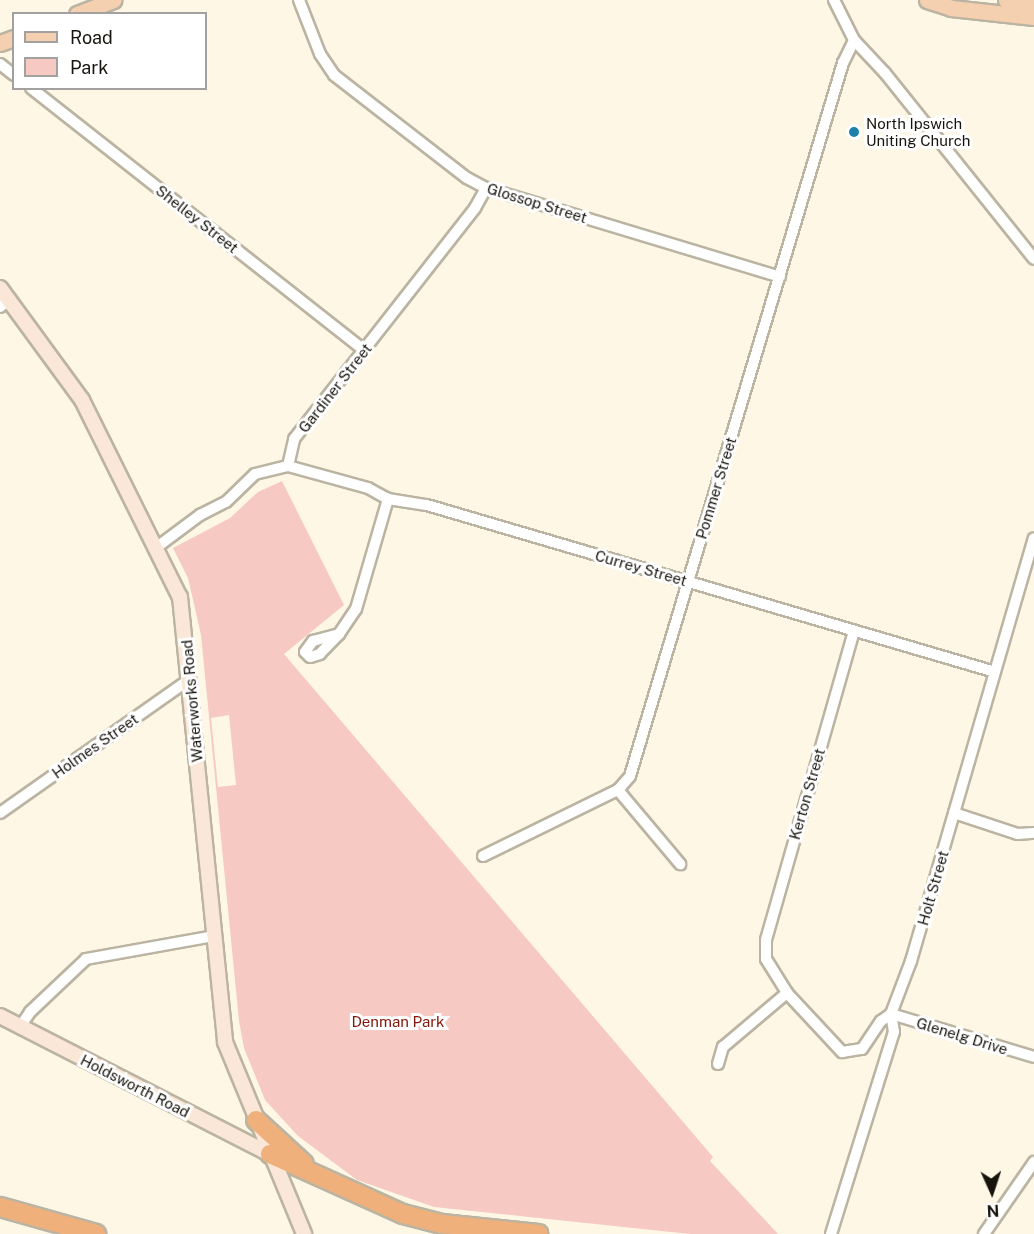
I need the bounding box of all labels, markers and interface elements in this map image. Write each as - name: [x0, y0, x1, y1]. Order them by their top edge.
- legend: [12, 12, 207, 90]
- text: Road: [70, 27, 113, 48]
- text: Park: [70, 57, 108, 78]
- place label: North Ipswich Uniting Church: [866, 114, 970, 149]
- marker: North Ipswich Uniting Church: [847, 125, 861, 139]
- street label: Glossop Street: [485, 179, 589, 227]
- street label: Shelley Street: [152, 181, 242, 257]
- street label: Gardiner Street: [295, 340, 375, 436]
- street label: Pommer Street: [692, 435, 740, 541]
- street label: Currey Street: [593, 546, 689, 590]
- street label: Waterworks Road: [178, 639, 206, 763]
- street label: Holmes Street: [49, 710, 141, 782]
- street label: Kerton Street: [785, 746, 829, 842]
- street label: Holt Street: [914, 848, 952, 928]
- park label: Denman Park: [351, 1013, 445, 1031]
- street label: Glenelg Drive: [914, 1014, 1010, 1058]
- street label: Holdsworth Road: [78, 1051, 192, 1121]
- north arrow: [962, 1162, 1022, 1222]
- text: N: [986, 1201, 1000, 1220]

